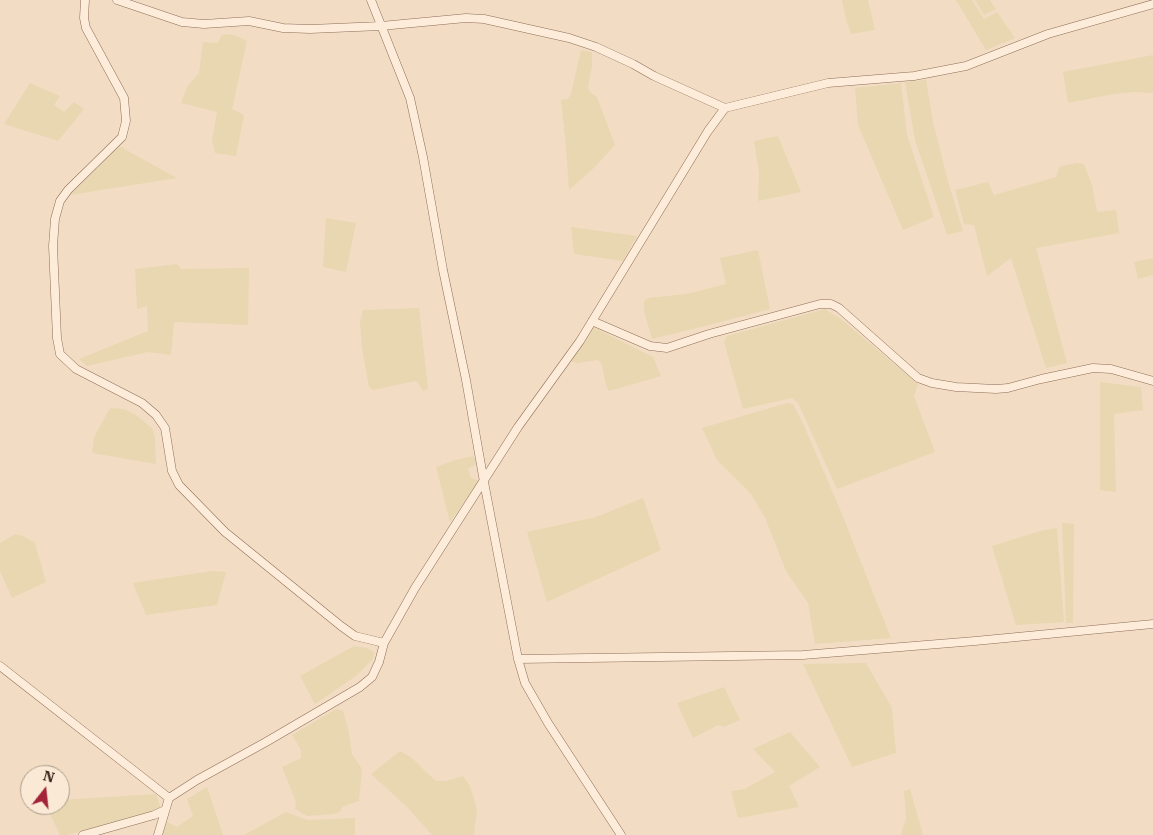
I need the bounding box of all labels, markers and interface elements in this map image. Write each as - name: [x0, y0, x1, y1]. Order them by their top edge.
- north arrow: [20, 765, 70, 815]
- text: N: [41, 766, 57, 787]

